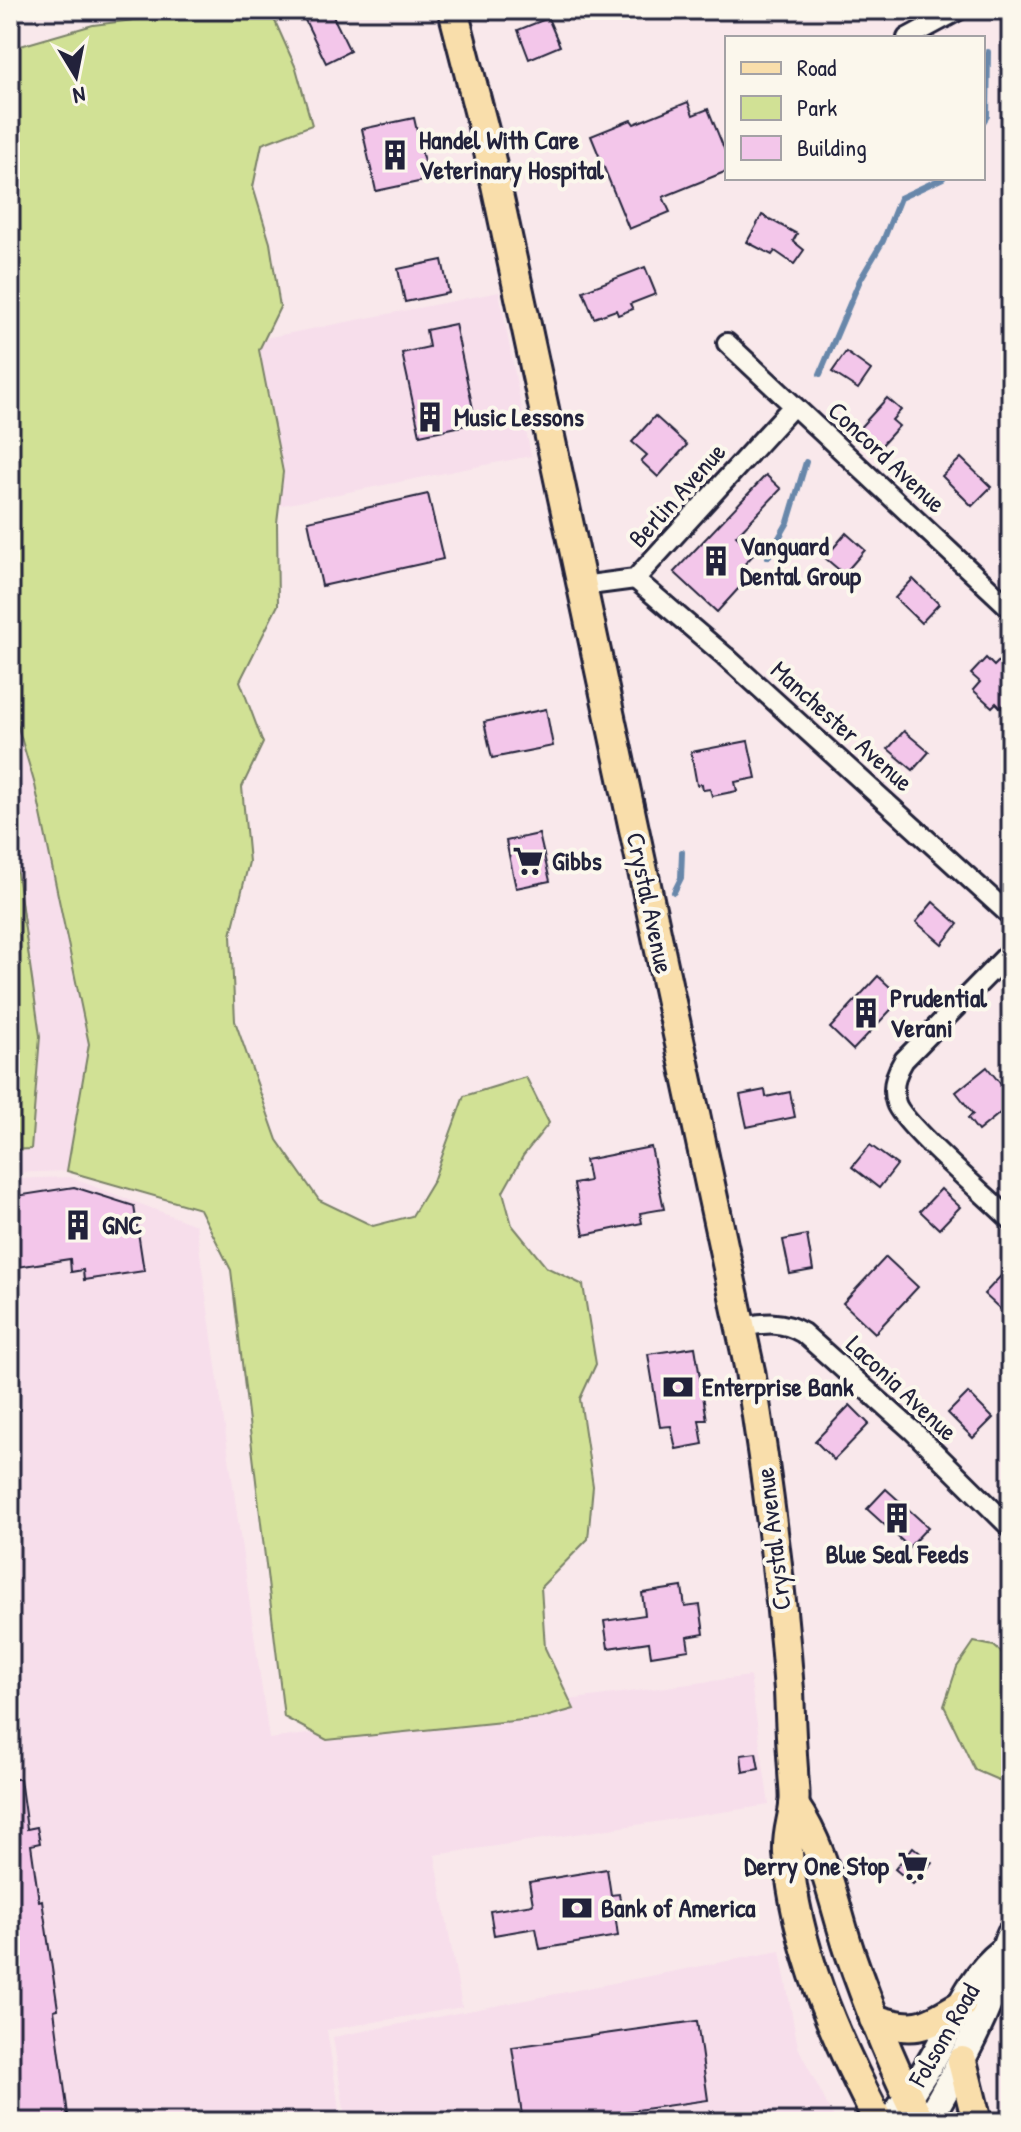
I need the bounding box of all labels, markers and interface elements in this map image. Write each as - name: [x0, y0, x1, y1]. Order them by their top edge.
- north arrow: [36, 36, 116, 116]
- legend: [725, 36, 985, 180]
- text: Road: [797, 51, 836, 83]
- text: N: [71, 80, 88, 112]
- text: Park: [797, 91, 837, 123]
- place label: Handel With Care Veterinary Hospital: [419, 122, 605, 188]
- text: Building: [797, 131, 867, 163]
- building icon: Handel With Care Veterinary Hospital: [378, 138, 412, 172]
- street label: Concord Avenue: [821, 393, 954, 520]
- place label: Music Lessons: [454, 399, 584, 434]
- building icon: Music Lessons: [413, 400, 447, 434]
- street label: Berlin Avenue: [620, 435, 733, 555]
- place label: Vanguard Dental Group: [740, 528, 862, 594]
- building icon: Vanguard Dental Group: [699, 544, 733, 578]
- street label: Manchester Avenue: [764, 652, 921, 799]
- street label: Crystal Avenue: [618, 829, 682, 977]
- place label: Gibbs: [552, 843, 602, 878]
- supermarket icon: Gibbs: [511, 844, 545, 878]
- place label: Prudential Verani: [890, 980, 988, 1045]
- building icon: Prudential Verani: [849, 996, 883, 1030]
- place label: GNC: [102, 1207, 143, 1242]
- building icon: GNC: [61, 1208, 95, 1242]
- street label: Laconia Avenue: [839, 1327, 966, 1448]
- place label: Enterprise Bank: [702, 1369, 854, 1405]
- bank icon: Enterprise Bank: [661, 1370, 695, 1404]
- street label: Crystal Avenue: [746, 1466, 799, 1612]
- building icon: Blue Seal Feeds: [880, 1501, 914, 1535]
- place label: Blue Seal Feeds: [826, 1536, 968, 1571]
- place label: Derry One Stop: [744, 1848, 890, 1884]
- supermarket icon: Derry One Stop: [896, 1849, 930, 1883]
- place label: Bank of America: [601, 1890, 756, 1925]
- bank icon: Bank of America: [560, 1891, 594, 1925]
- street label: Folsom Road: [899, 1977, 987, 2094]

